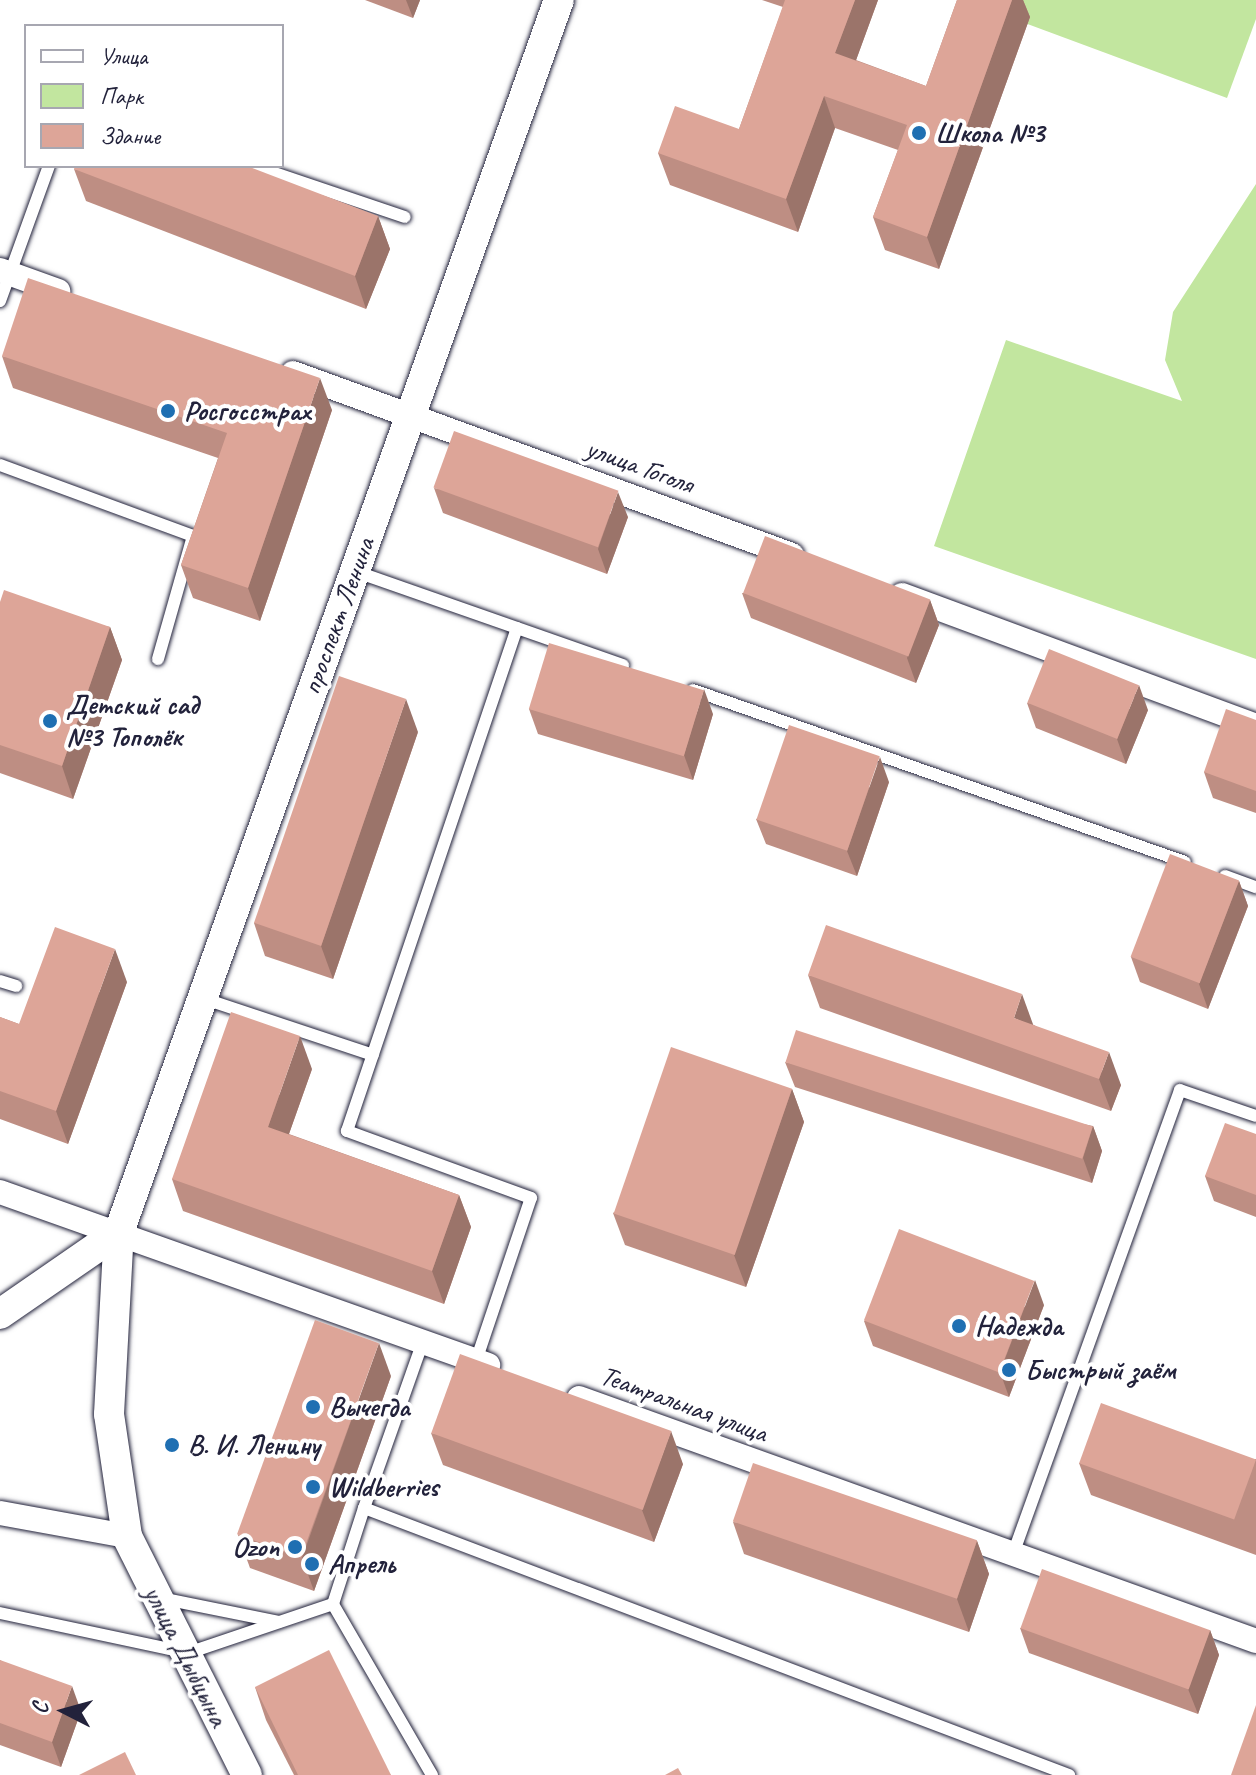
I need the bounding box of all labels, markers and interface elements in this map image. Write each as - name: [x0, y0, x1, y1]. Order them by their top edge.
- legend: [24, 24, 284, 168]
- text: Улица: [100, 41, 148, 71]
- text: Парк: [100, 81, 143, 111]
- place label: Школа №3: [935, 116, 1044, 150]
- text: Здание: [100, 121, 160, 151]
- marker: Школа №3: [910, 124, 928, 142]
- place label: Росгосстрах: [184, 394, 310, 428]
- marker: Росгосстрах: [159, 402, 177, 420]
- street label: улица Гоголя: [582, 431, 698, 501]
- street label: проспект Ленина: [294, 532, 382, 700]
- place label: Детский сад №3 Тополёк: [66, 688, 199, 754]
- marker: Детский сад №3 Тополёк: [41, 712, 59, 730]
- place label: Надежда: [975, 1309, 1063, 1343]
- marker: Надежда: [950, 1317, 968, 1335]
- place label: Быстрый заём: [1025, 1353, 1175, 1387]
- street label: Театральная улица: [595, 1358, 773, 1450]
- marker: Быстрый заём: [1000, 1361, 1018, 1379]
- place label: Вычегда: [329, 1390, 410, 1424]
- marker: Вычегда: [304, 1398, 322, 1416]
- place label: В. И. Ленину: [188, 1428, 320, 1462]
- marker: В. И. Ленину: [163, 1436, 181, 1454]
- place label: Wildberries: [329, 1470, 438, 1504]
- marker: Wildberries: [304, 1478, 322, 1496]
- place label: Ozon: [232, 1530, 279, 1564]
- marker: Ozon: [286, 1538, 304, 1556]
- place label: Апрель: [328, 1547, 395, 1581]
- marker: Апрель: [303, 1555, 321, 1573]
- street label: улица Дыбцына: [136, 1580, 236, 1732]
- north arrow: [24, 1671, 104, 1751]
- text: С: [26, 1702, 55, 1715]

